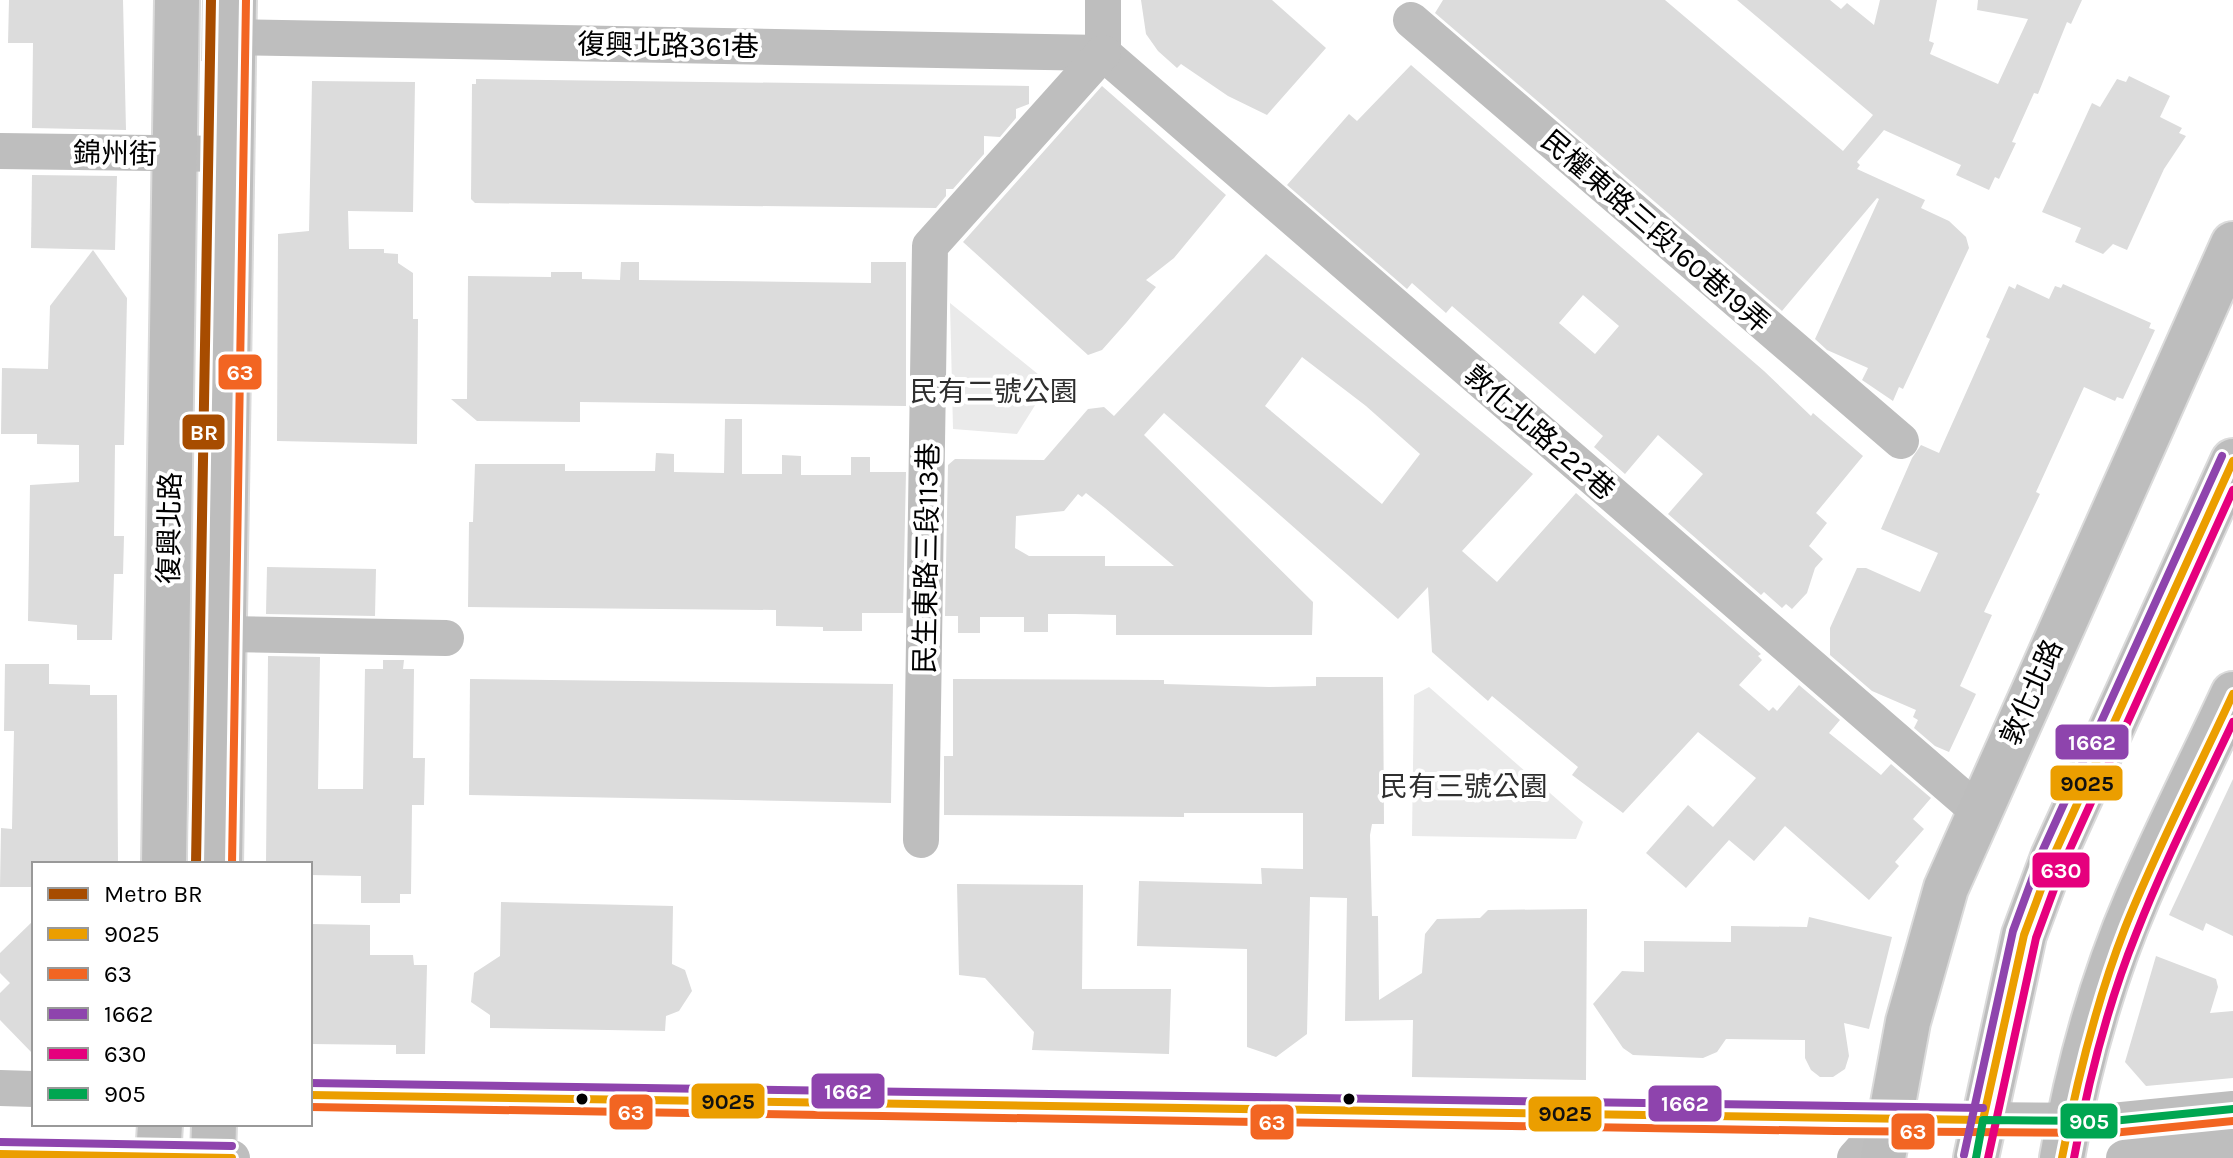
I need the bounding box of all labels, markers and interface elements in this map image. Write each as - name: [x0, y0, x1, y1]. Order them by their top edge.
- street label: 復興北路361巷: [577, 27, 759, 64]
- street label: 民權東路三段160巷19弄: [1535, 123, 1776, 339]
- street label: 錦州街: [73, 136, 157, 171]
- line badge: 63: [217, 353, 263, 391]
- street label: 敦化北路222巷: [1458, 358, 1622, 507]
- text: 63: [226, 360, 254, 386]
- park label: 民有二號公園: [910, 375, 1078, 408]
- line badge: BR: [181, 413, 226, 451]
- text: BR: [190, 420, 218, 446]
- street label: 民生東路三段113巷: [908, 442, 945, 674]
- street label: 復興北路: [152, 472, 187, 584]
- street label: 敦化北路: [1994, 634, 2069, 750]
- line badge: 1662: [2054, 723, 2130, 761]
- text: 1662: [2068, 730, 2116, 756]
- line badge: 9025: [2049, 764, 2124, 802]
- park label: 民有三號公園: [1380, 770, 1548, 803]
- text: 9025: [2060, 771, 2114, 797]
- line badge: 630: [2031, 851, 2091, 889]
- text: 630: [2041, 858, 2081, 884]
- legend: [32, 862, 312, 1126]
- text: Metro BR: [104, 880, 203, 908]
- text: 9025: [104, 920, 160, 948]
- text: 63: [104, 960, 132, 988]
- text: 1662: [104, 1000, 153, 1028]
- text: 630: [104, 1040, 146, 1068]
- line badge: 1662: [810, 1072, 886, 1110]
- text: 1662: [824, 1079, 872, 1105]
- text: 905: [104, 1080, 146, 1108]
- line badge: 9025: [690, 1082, 766, 1120]
- line badge: 1662: [1647, 1084, 1723, 1123]
- text: 9025: [701, 1089, 755, 1115]
- unlabelled marker: [574, 1091, 590, 1107]
- unlabelled marker: [1341, 1091, 1357, 1107]
- text: 1662: [1661, 1091, 1709, 1117]
- line badge: 63: [608, 1093, 654, 1131]
- line badge: 9025: [1527, 1095, 1603, 1133]
- text: 63: [617, 1100, 645, 1126]
- text: 9025: [1538, 1101, 1592, 1127]
- line badge: 905: [2059, 1102, 2119, 1140]
- line badge: 63: [1249, 1103, 1295, 1141]
- text: 905: [2069, 1109, 2109, 1135]
- text: 63: [1258, 1110, 1286, 1136]
- line badge: 63: [1890, 1112, 1936, 1151]
- text: 63: [1899, 1119, 1927, 1145]

